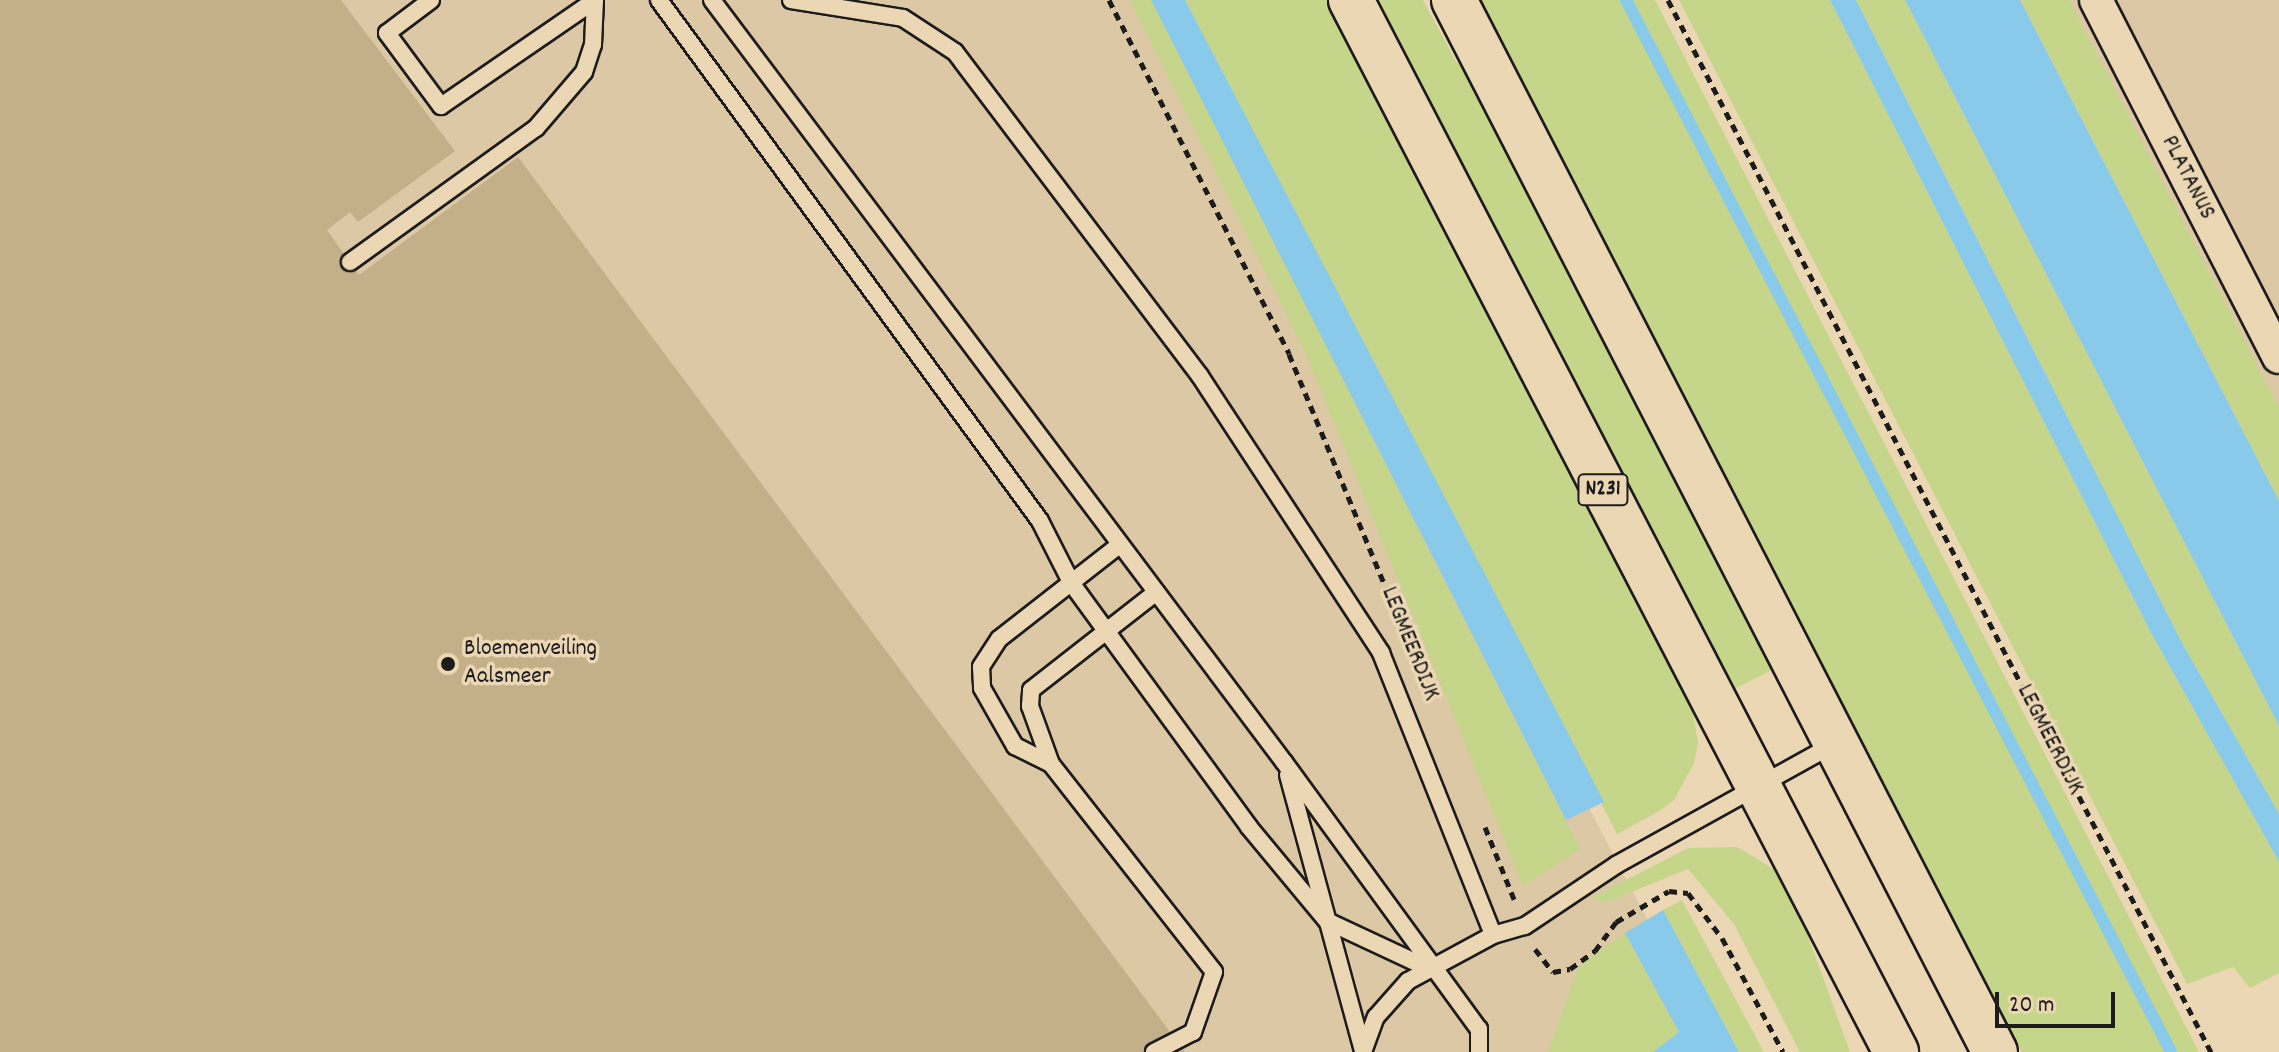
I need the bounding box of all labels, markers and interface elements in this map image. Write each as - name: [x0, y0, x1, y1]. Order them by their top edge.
- street label: PLATANUS: [2154, 131, 2220, 225]
- road number: N231: [1577, 472, 1629, 508]
- street label: LEGMEERDIJK: [1373, 583, 1445, 705]
- place label: Bloemenveiling Aalsmeer: [464, 636, 597, 692]
- marker: Bloemenveiling Aalsmeer: [439, 655, 457, 673]
- street label: LEGMEERDIJK: [2009, 680, 2089, 800]
- scale bar: [1999, 976, 2119, 1026]
- text: 20 m: [2009, 989, 2055, 1023]

